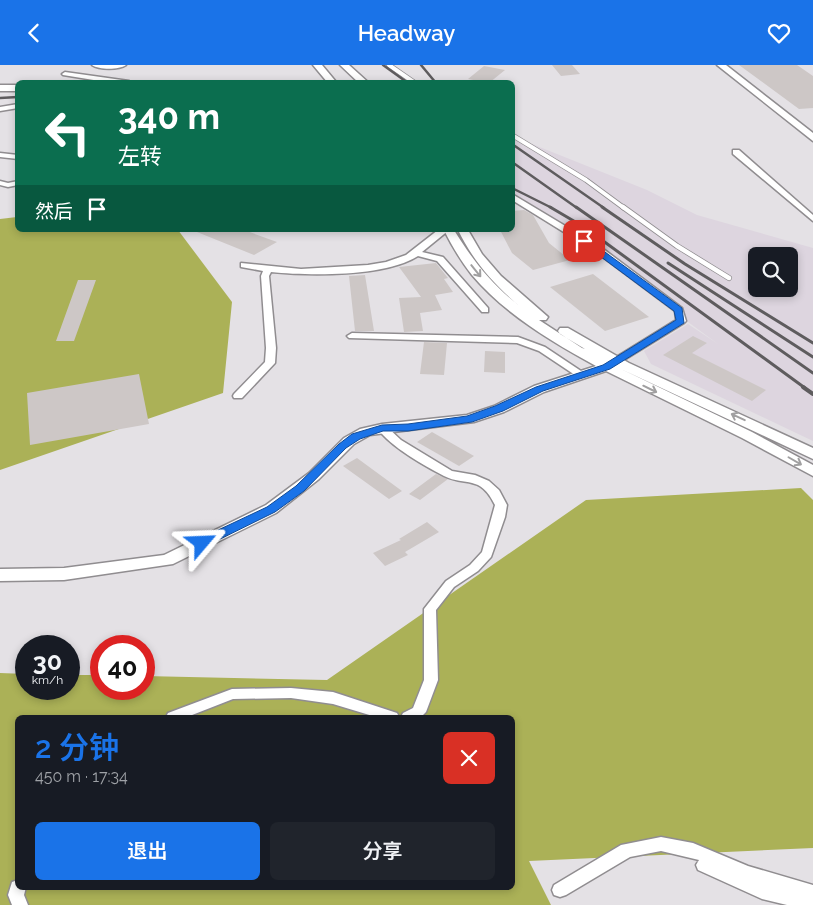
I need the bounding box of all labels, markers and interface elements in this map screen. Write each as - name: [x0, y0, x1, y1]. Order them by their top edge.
- icon: back: [20, 19, 48, 47]
- icon: heart: [765, 19, 793, 47]
- text: Headway: [358, 20, 455, 46]
- text: 340 m: [118, 96, 220, 137]
- icon: left: [35, 100, 100, 165]
- text: 左转: [118, 143, 162, 169]
- icon: arrive: [83, 195, 111, 223]
- text: 然后: [35, 200, 73, 222]
- pin: [563, 220, 605, 262]
- icon: arrive: [570, 227, 598, 255]
- map controls: [748, 247, 798, 297]
- button: search: [748, 247, 798, 297]
- one-way arrow: [470, 264, 481, 277]
- one-way arrow: [642, 384, 657, 394]
- one-way arrow: [731, 412, 746, 421]
- one-way arrow: [788, 456, 803, 466]
- position arrow: [175, 516, 227, 568]
- speed limit sign: 40: [90, 635, 155, 700]
- text: 30: [33, 646, 62, 676]
- text: km/h: [32, 673, 63, 687]
- text: 2 分钟: [35, 730, 119, 765]
- button: close: [443, 732, 495, 784]
- text: 450 m · 17:34: [35, 767, 128, 786]
- button: 退出: [35, 822, 260, 880]
- button: 分享: [270, 822, 495, 880]

